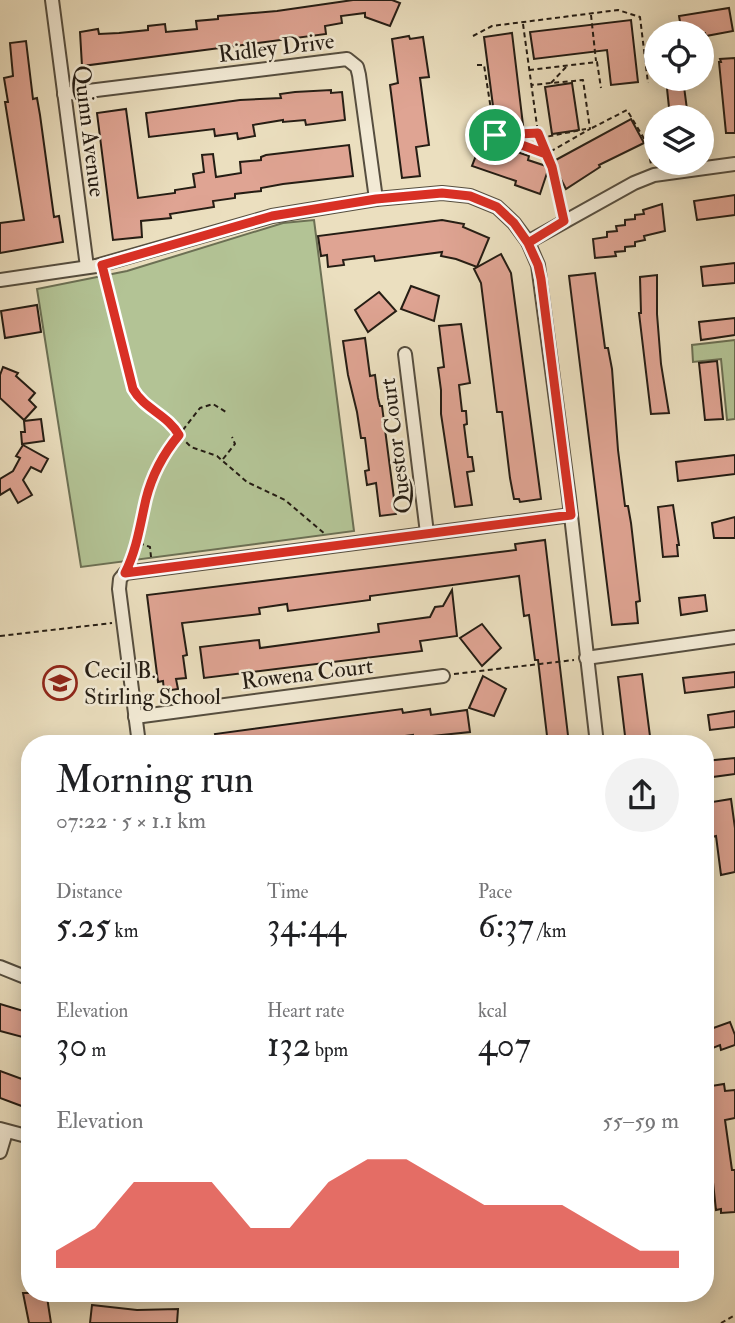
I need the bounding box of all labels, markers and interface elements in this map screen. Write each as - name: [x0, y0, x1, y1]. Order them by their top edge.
- map controls: [644, 21, 714, 175]
- button: locate: [644, 21, 714, 91]
- street label: Ridley Drive: [216, 26, 336, 69]
- street label: Quinn Avenue: [67, 63, 112, 199]
- pin: [465, 105, 525, 165]
- button: layers: [644, 105, 714, 175]
- icon: arrive: [476, 116, 514, 154]
- street label: Questor Court: [373, 376, 418, 515]
- street label: Rowena Court: [239, 651, 375, 696]
- place label: Cecil B. Stirling School: [84, 656, 221, 711]
- school or university icon: Cecil B. Stirling School: [41, 664, 79, 702]
- text: Morning run: [56, 756, 254, 804]
- button: share: [605, 758, 679, 832]
- text: 07:22 · 5 × 1.1 km: [56, 806, 206, 835]
- text: Distance: [56, 880, 122, 904]
- text: Time: [267, 880, 309, 904]
- text: Pace: [478, 880, 512, 904]
- text: 5.25: [56, 904, 111, 948]
- text: 34:44: [267, 904, 346, 948]
- text: 6:37: [478, 904, 534, 948]
- text: km: [111, 919, 138, 943]
- text: /km: [534, 919, 567, 943]
- text: Elevation: [56, 999, 128, 1023]
- text: Heart rate: [267, 999, 344, 1023]
- text: kcal: [478, 999, 507, 1023]
- text: 30: [56, 1023, 87, 1067]
- text: 132: [267, 1023, 311, 1067]
- text: 407: [478, 1023, 531, 1067]
- text: m: [87, 1038, 106, 1062]
- text: bpm: [311, 1038, 348, 1062]
- text: Elevation: [56, 1106, 144, 1135]
- text: 55–59 m: [603, 1106, 679, 1135]

